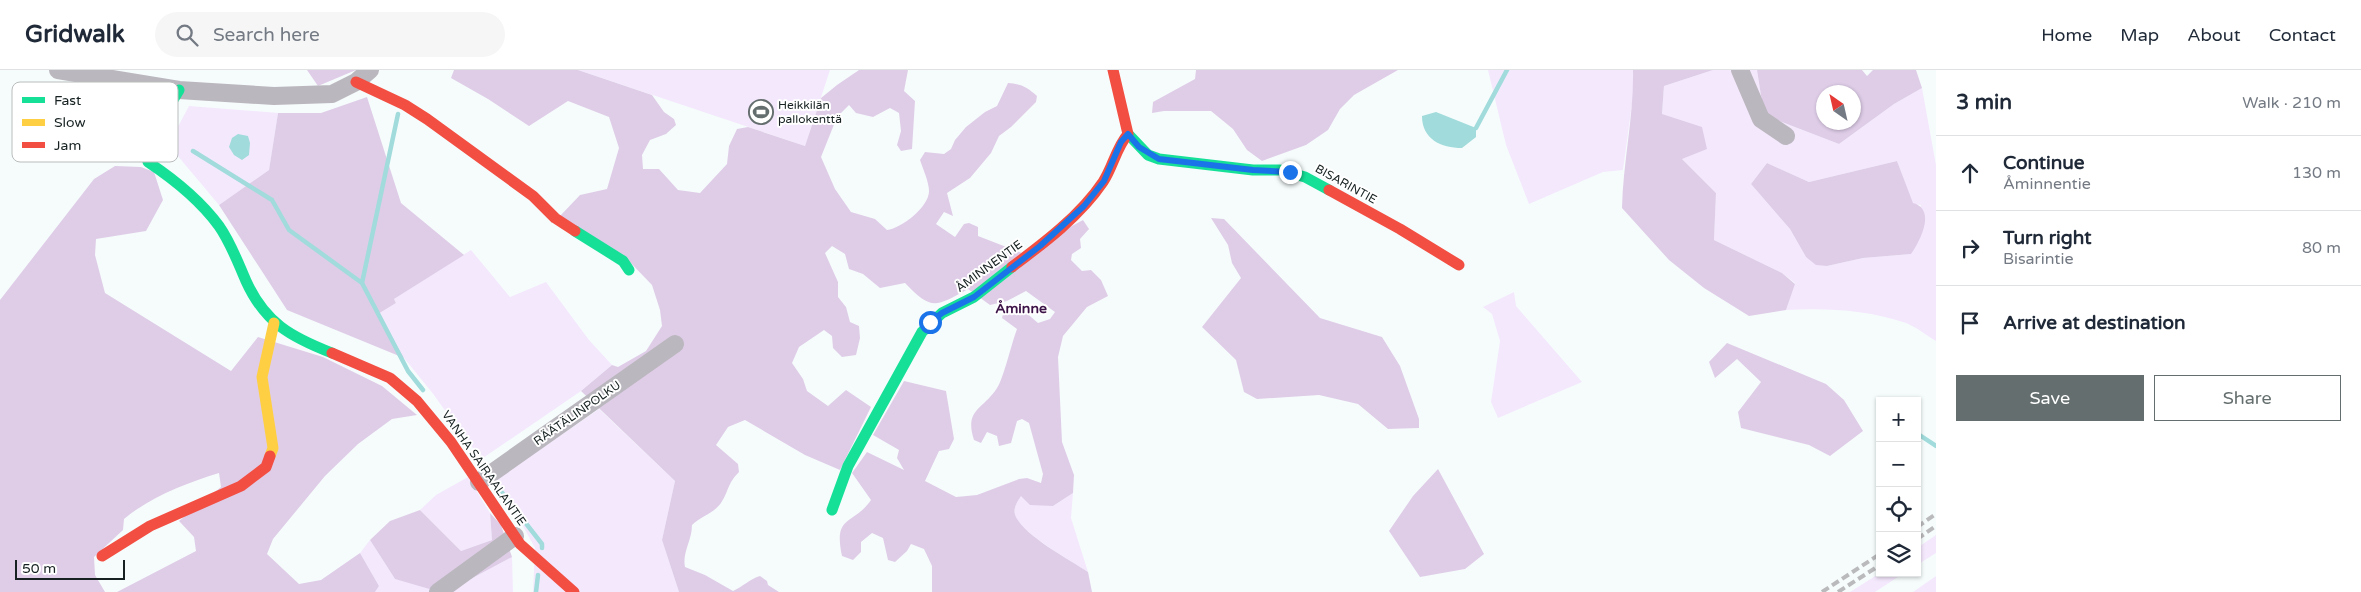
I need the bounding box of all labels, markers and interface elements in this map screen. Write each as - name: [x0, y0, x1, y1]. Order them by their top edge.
- search box: [155, 12, 505, 57]
- text: Gridwalk: [25, 20, 125, 49]
- icon: search: [173, 21, 201, 49]
- text: Search here: [213, 24, 320, 46]
- text: Home: [2041, 24, 2092, 46]
- text: Map: [2120, 24, 2159, 46]
- text: About: [2187, 24, 2241, 46]
- text: Contact: [2269, 24, 2336, 46]
- legend: [12, 82, 178, 162]
- north arrow: [1816, 85, 1861, 130]
- text: 3 min: [1956, 90, 2012, 115]
- text: Fast: [54, 92, 82, 109]
- text: Walk · 210 m: [2242, 93, 2341, 113]
- place label: Heikkilän pallokenttä: [778, 98, 842, 126]
- sports icon: Heikkilän pallokenttä: [748, 99, 774, 125]
- text: Slow: [54, 114, 86, 131]
- text: Jam: [54, 137, 81, 154]
- text: Continue: [2003, 152, 2085, 174]
- icon: ahead: [1956, 159, 1984, 187]
- route end: [1279, 161, 1302, 184]
- street label: BISARINTIE: [1313, 161, 1379, 207]
- text: 130 m: [2292, 163, 2341, 183]
- text: Åminnentie: [2003, 174, 2091, 194]
- text: Turn right: [2003, 227, 2091, 249]
- icon: right: [1956, 234, 1984, 262]
- street label: ÅMINNENTIE: [953, 237, 1025, 295]
- text: 80 m: [2302, 238, 2341, 258]
- text: Bisarintie: [2003, 249, 2073, 269]
- district label: Åminne: [995, 299, 1047, 317]
- icon: arrive: [1956, 309, 1984, 337]
- route start: [919, 311, 942, 334]
- text: Arrive at destination: [2003, 312, 2186, 334]
- button: Save: [1956, 375, 2144, 421]
- button: Share: [2154, 375, 2341, 421]
- street label: RÄÄTÄLINPOLKU: [531, 378, 623, 448]
- map controls: [1876, 397, 1921, 577]
- button: +: [1876, 397, 1921, 442]
- street label: VANHA SAIRAALANTIE: [439, 408, 529, 528]
- button: −: [1876, 442, 1921, 487]
- button: locate: [1876, 487, 1921, 532]
- button: layers: [1876, 532, 1921, 577]
- scale bar: [15, 557, 125, 580]
- text: 50 m: [22, 560, 56, 577]

